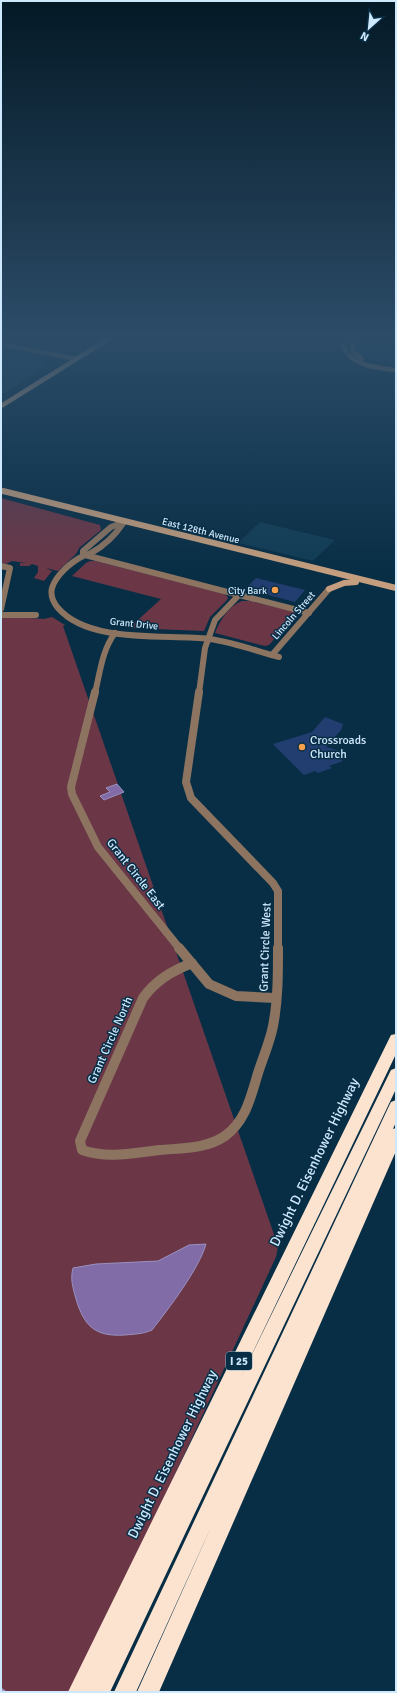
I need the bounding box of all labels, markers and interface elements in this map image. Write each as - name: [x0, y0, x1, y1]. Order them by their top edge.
- north arrow: [349, 8, 389, 48]
- text: N: [358, 29, 371, 44]
- street label: East 128th Avenue: [161, 516, 241, 546]
- place label: City Bark: [228, 585, 267, 597]
- marker: City Bark: [270, 585, 280, 595]
- street label: Lincoln Street: [270, 589, 318, 642]
- street label: Grant Drive: [109, 615, 159, 633]
- place label: Crossroads Church: [310, 733, 366, 762]
- marker: Crossroads Church: [297, 742, 307, 752]
- street label: Grant Circle East: [103, 836, 168, 913]
- street label: Grant Circle West: [256, 902, 275, 992]
- street label: Grant Circle North: [85, 994, 136, 1086]
- street label: Dwight D. Eisenhower Highway: [266, 1075, 363, 1249]
- road number: I 25: [226, 1352, 252, 1370]
- street label: Dwight D. Eisenhower Highway: [124, 1367, 221, 1541]

